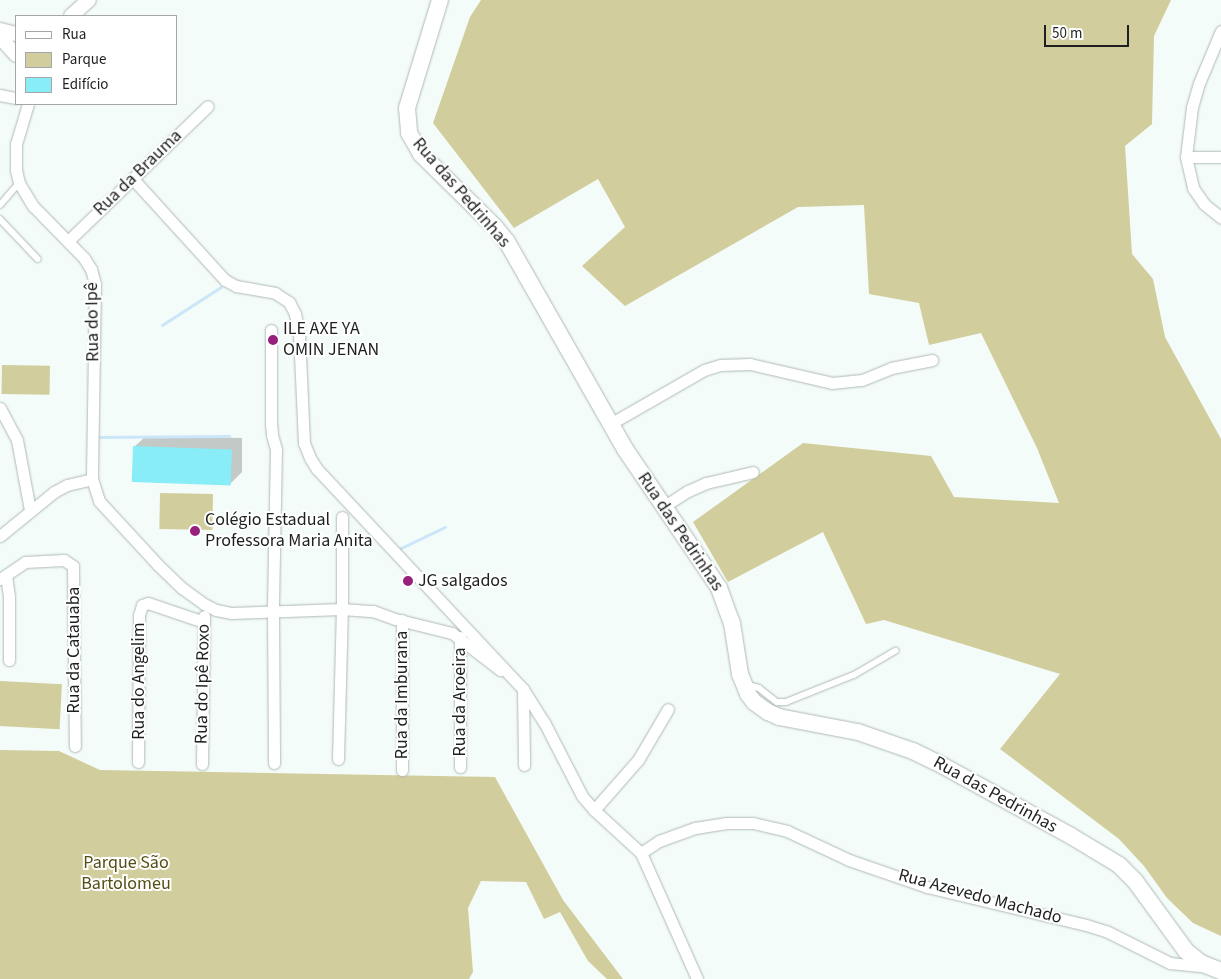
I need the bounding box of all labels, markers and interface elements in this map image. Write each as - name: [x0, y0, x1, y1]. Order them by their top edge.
- legend: [15, 15, 178, 105]
- scale bar: [1046, 15, 1131, 47]
- text: 50 m: [1052, 23, 1082, 44]
- text: Rua: [62, 24, 86, 45]
- text: Parque: [62, 49, 106, 70]
- text: Edifício: [62, 74, 109, 95]
- street label: Rua da Brauma: [89, 125, 187, 221]
- street label: Rua das Pedrinhas: [407, 134, 515, 252]
- street label: Rua do Ipê: [82, 282, 104, 362]
- place label: ILE AXE YA OMIN JENAN: [283, 319, 379, 362]
- marker: ILE AXE YA OMIN JENAN: [267, 334, 279, 346]
- street label: Rua das Pedrinhas: [632, 469, 728, 595]
- place label: Colégio Estadual Professora Maria Anita: [205, 510, 373, 552]
- marker: Colégio Estadual Professora Maria Anita: [189, 525, 201, 537]
- place label: JG salgados: [418, 570, 508, 592]
- marker: JG salgados: [402, 575, 414, 587]
- street label: Rua da Catauaba: [63, 587, 85, 713]
- street label: Rua do Angelim: [128, 622, 150, 740]
- street label: Rua do Ipê Roxo: [191, 624, 215, 744]
- street label: Rua da Imburana: [391, 631, 413, 759]
- street label: Rua da Aroeira: [449, 647, 471, 757]
- street label: Rua das Pedrinhas: [929, 752, 1061, 838]
- park label: Parque São Bartolomeu: [81, 853, 171, 896]
- street label: Rua Azevedo Machado: [896, 865, 1064, 929]

